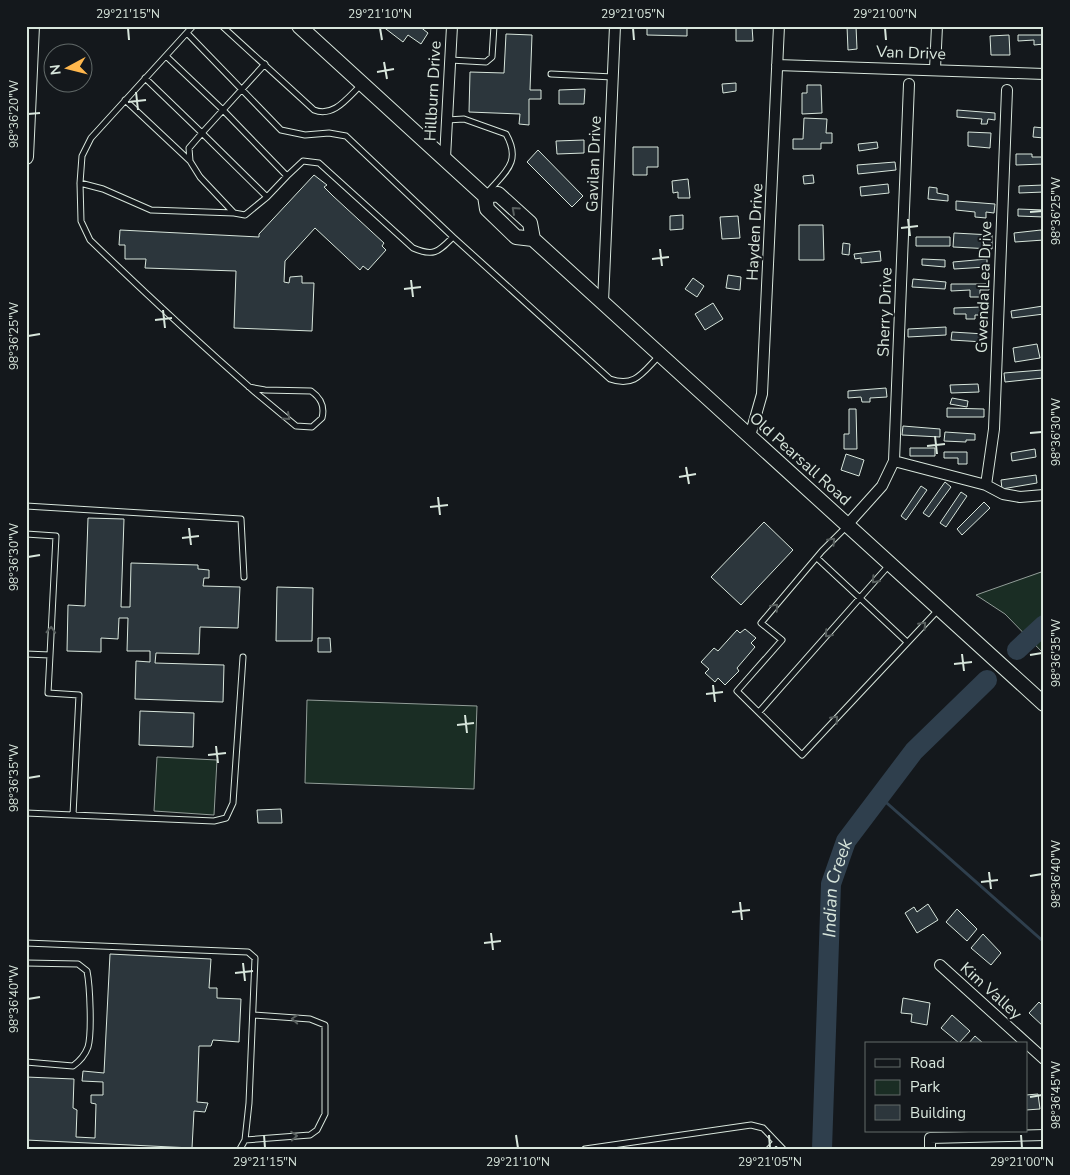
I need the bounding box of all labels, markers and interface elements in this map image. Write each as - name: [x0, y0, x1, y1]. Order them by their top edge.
- text: 29°21'15"N: [96, 6, 160, 22]
- text: 29°21'10"N: [348, 6, 412, 22]
- text: 29°21'05"N: [601, 6, 665, 22]
- text: 29°21'00"N: [853, 6, 917, 22]
- street label: Hillburn Drive: [419, 40, 447, 142]
- street label: Van Drive: [875, 41, 946, 65]
- north arrow: [42, 42, 92, 92]
- text: N: [46, 63, 66, 76]
- text: 98°36'20"W: [6, 80, 22, 148]
- street label: Gavilan Drive: [581, 115, 607, 213]
- text: 98°36'25"W: [1048, 177, 1064, 245]
- street label: Hayden Drive: [741, 183, 769, 281]
- one-way arrow: [512, 207, 521, 216]
- street label: Gwenda Lea Drive: [971, 221, 997, 353]
- street label: Sherry Drive: [872, 267, 898, 357]
- text: 98°36'25"W: [6, 302, 22, 370]
- text: 98°36'30"W: [1048, 398, 1064, 466]
- street label: Old Pearsall Road: [744, 407, 856, 511]
- one-way arrow: [281, 411, 290, 420]
- text: 98°36'30"W: [6, 523, 22, 591]
- one-way arrow: [826, 538, 835, 547]
- one-way arrow: [872, 575, 881, 584]
- one-way arrow: [769, 603, 778, 612]
- text: 98°36'35"W: [1048, 619, 1064, 687]
- one-way arrow: [917, 622, 926, 631]
- one-way arrow: [46, 626, 57, 634]
- one-way arrow: [825, 628, 834, 637]
- one-way arrow: [829, 716, 838, 725]
- text: 98°36'35"W: [6, 744, 22, 812]
- water label: Indian Creek: [817, 835, 858, 938]
- text: 98°36'40"W: [1048, 840, 1064, 908]
- street label: Kim Valley: [955, 957, 1027, 1025]
- text: 98°36'40"W: [6, 965, 22, 1033]
- one-way arrow: [291, 1013, 299, 1024]
- legend: [865, 1042, 1028, 1132]
- text: Road: [910, 1053, 945, 1073]
- text: 98°36'45"W: [1048, 1061, 1064, 1129]
- text: Park: [910, 1077, 940, 1097]
- text: Building: [910, 1103, 966, 1123]
- one-way arrow: [290, 1131, 298, 1142]
- text: 29°21'15"N: [233, 1154, 297, 1170]
- text: 29°21'10"N: [486, 1154, 550, 1170]
- text: 29°21'05"N: [738, 1154, 802, 1170]
- text: 29°21'00"N: [990, 1154, 1054, 1170]

